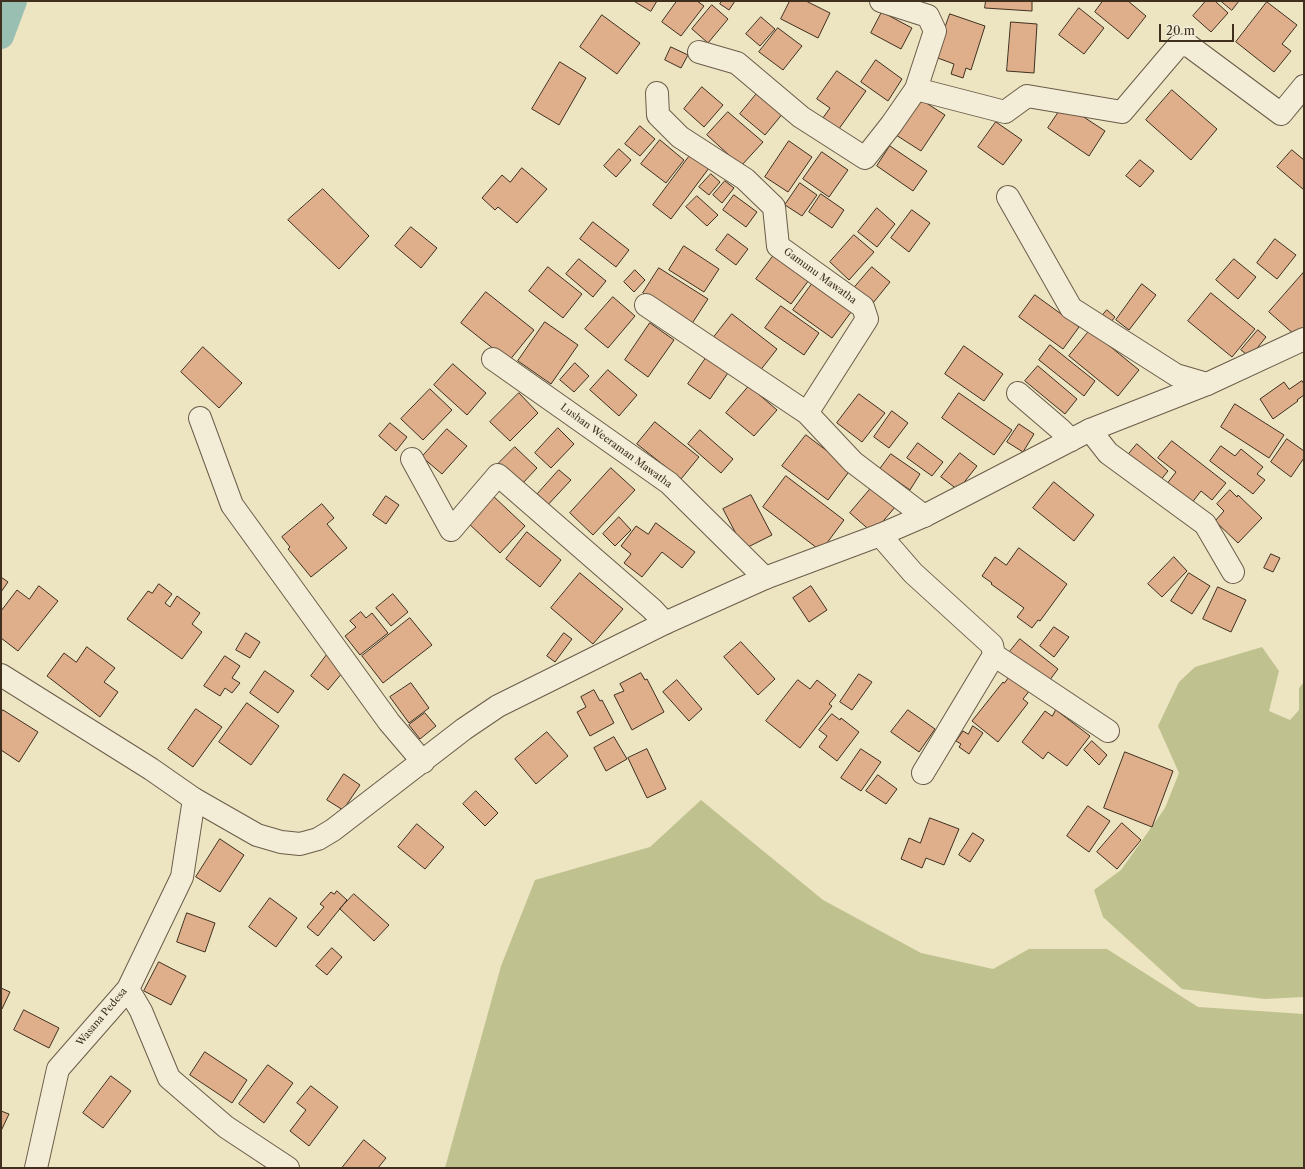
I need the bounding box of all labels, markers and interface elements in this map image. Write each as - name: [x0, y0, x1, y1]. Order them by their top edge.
- scale bar: [1161, 16, 1236, 42]
- text: 20 m: [1166, 23, 1195, 38]
- street label: Gamunu Mawatha: [781, 246, 859, 306]
- street label: Lushan Weeraman Mawatha: [558, 401, 674, 491]
- street label: Wasana Pedesa: [74, 985, 130, 1049]

